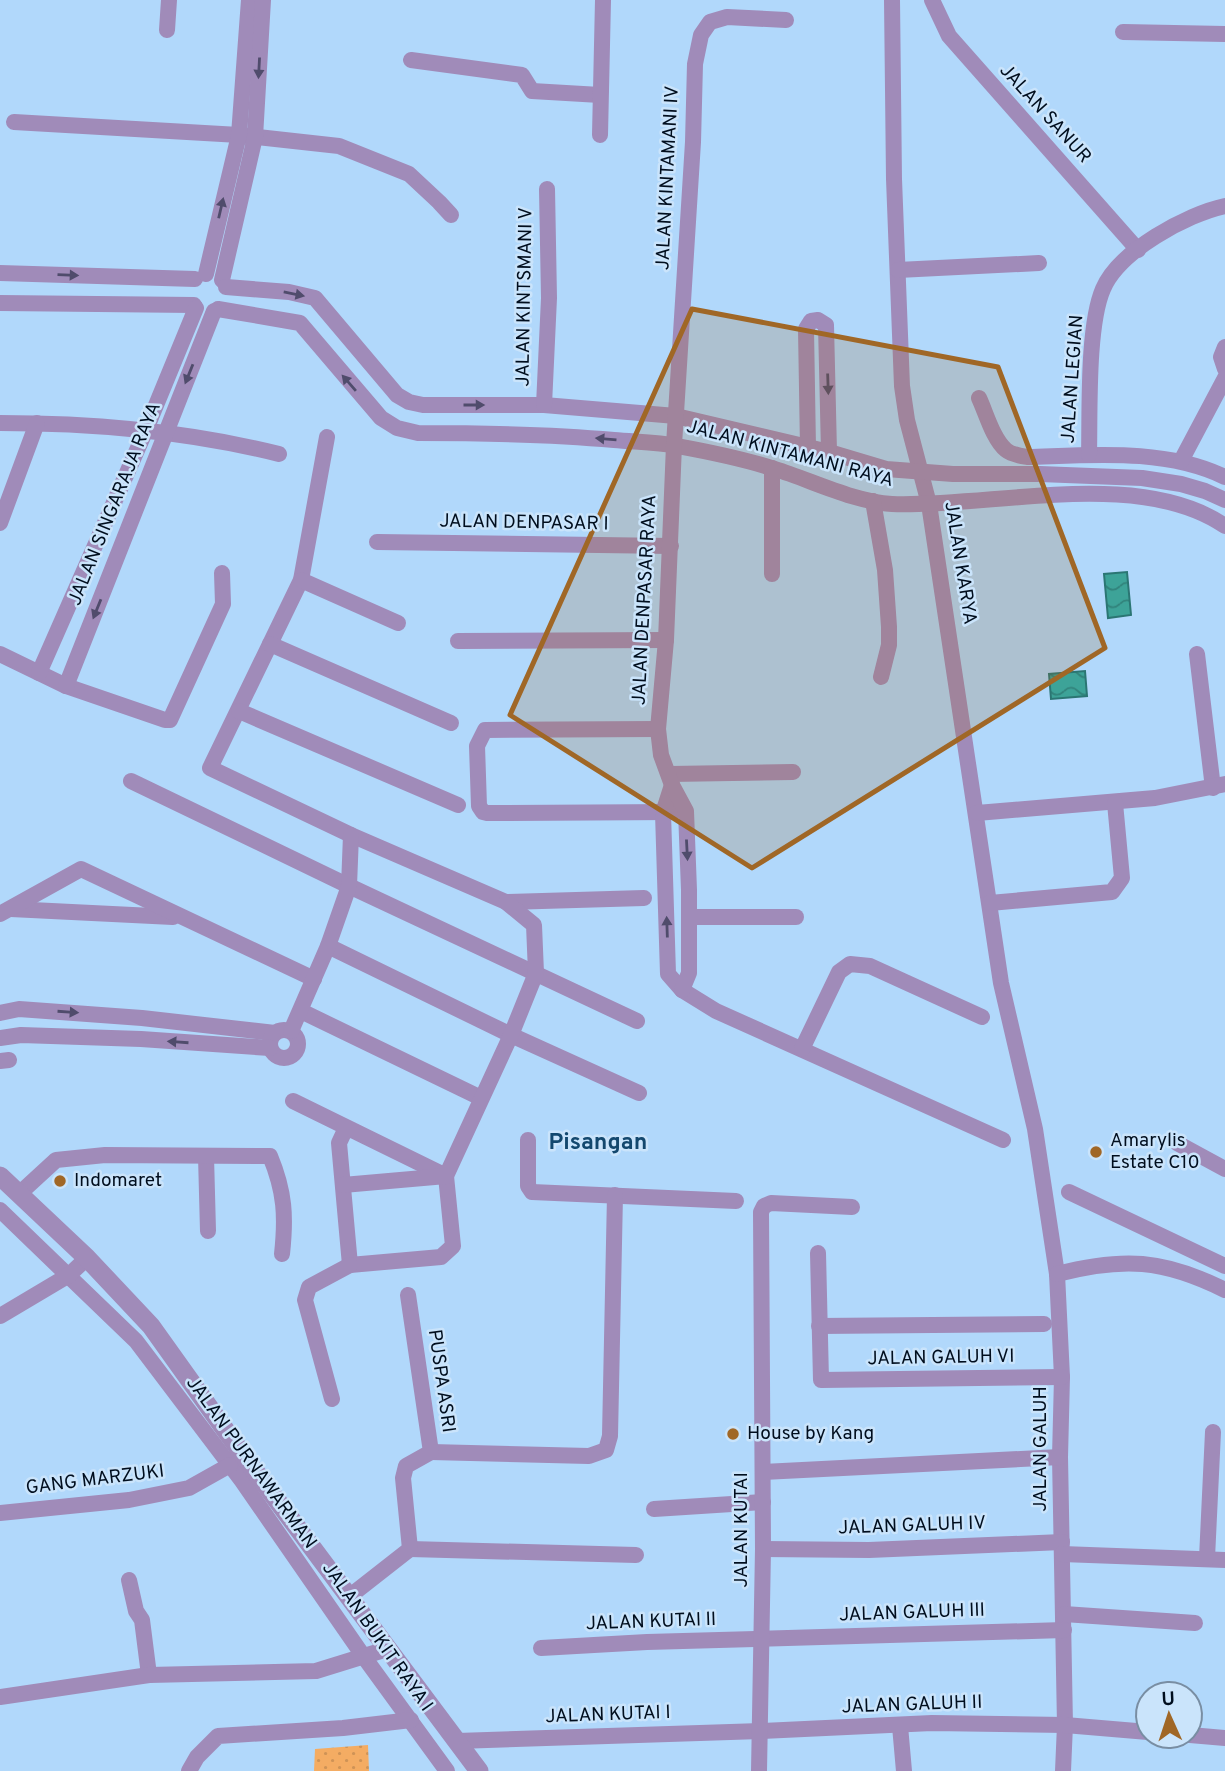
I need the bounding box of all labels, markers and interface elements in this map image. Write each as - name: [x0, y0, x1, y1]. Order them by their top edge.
- one-way arrow: [253, 57, 264, 79]
- street label: JALAN SANUR: [994, 59, 1096, 169]
- street label: JALAN KINTAMANI IV: [651, 85, 685, 271]
- one-way arrow: [216, 197, 227, 219]
- street label: JALAN KINTSMANI V: [511, 207, 539, 387]
- one-way arrow: [57, 269, 79, 281]
- one-way arrow: [283, 288, 305, 299]
- street label: JALAN LEGIAN: [1057, 314, 1089, 444]
- one-way arrow: [184, 364, 195, 385]
- one-way arrow: [341, 374, 357, 392]
- one-way arrow: [822, 374, 833, 396]
- street label: JALAN SINGARAJA RAYA: [63, 399, 167, 609]
- one-way arrow: [463, 399, 485, 411]
- street label: JALAN KINTAMANI RAYA: [684, 415, 896, 493]
- one-way arrow: [595, 433, 617, 444]
- street label: JALAN DENPASAR RAYA: [628, 494, 662, 706]
- street label: JALAN KARYA: [938, 500, 982, 626]
- street label: JALAN DENPASAR I: [439, 510, 609, 536]
- one-way arrow: [91, 598, 102, 619]
- one-way arrow: [682, 839, 693, 861]
- one-way arrow: [661, 916, 672, 938]
- one-way arrow: [57, 1007, 79, 1018]
- one-way arrow: [167, 1036, 189, 1047]
- district label: Pisangan: [549, 1129, 647, 1158]
- place label: Amarylis Estate C10: [1110, 1129, 1200, 1175]
- marker: Amarylis Estate C10: [1088, 1144, 1104, 1160]
- place label: Indomaret: [74, 1169, 162, 1193]
- marker: Indomaret: [52, 1173, 68, 1189]
- street label: PUSPA ASRI: [422, 1328, 460, 1434]
- street label: JALAN GALUH VI: [867, 1345, 1015, 1371]
- street label: JALAN PURNAWARMAN: [180, 1372, 322, 1554]
- street label: JALAN GALUH: [1029, 1386, 1053, 1512]
- place label: House by Kang: [747, 1422, 874, 1446]
- marker: House by Kang: [725, 1426, 741, 1442]
- street label: GANG MARZUKI: [24, 1460, 166, 1500]
- street label: JALAN KUTAI: [730, 1472, 754, 1588]
- street label: JALAN GALUH IV: [838, 1511, 986, 1541]
- street label: JALAN BUKIT RAYA I: [316, 1557, 438, 1717]
- street label: JALAN GALUH III: [839, 1598, 985, 1628]
- street label: JALAN KUTAI II: [585, 1608, 717, 1636]
- north arrow: [1134, 1680, 1204, 1750]
- text: U: [1161, 1688, 1176, 1712]
- street label: JALAN GALUH II: [841, 1691, 983, 1719]
- street label: JALAN KUTAI I: [545, 1701, 671, 1729]

